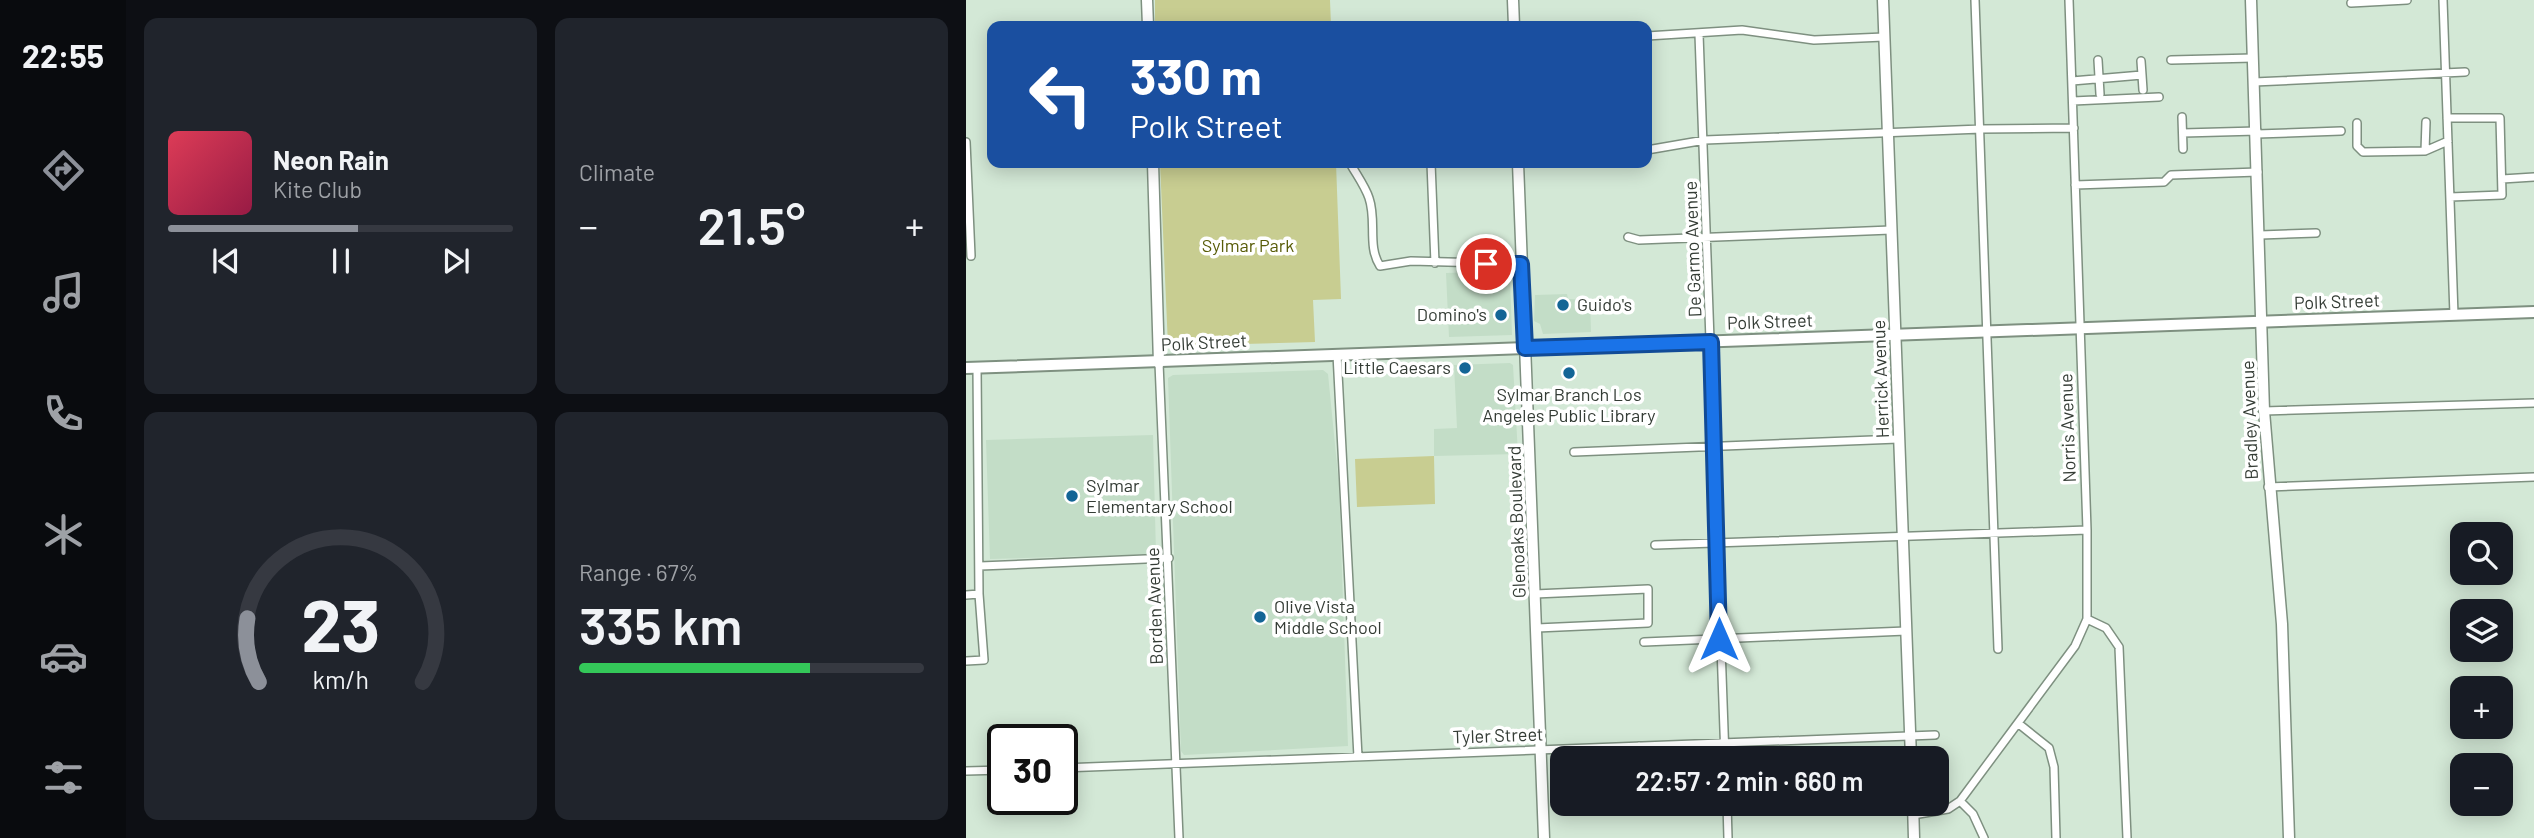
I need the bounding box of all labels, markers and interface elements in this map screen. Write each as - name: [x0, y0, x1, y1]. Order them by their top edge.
- text: 22:55: [22, 36, 104, 74]
- text: 330 m: [1130, 46, 1262, 105]
- icon: left: [1015, 49, 1106, 140]
- text: Polk Street: [1130, 106, 1283, 144]
- text: Neon Rain: [273, 144, 389, 175]
- icon: directions: [39, 146, 88, 195]
- text: Climate: [579, 158, 655, 186]
- text: Kite Club: [273, 175, 362, 203]
- street label: De Garmo Avenue: [1679, 181, 1705, 318]
- text: 21.5°: [698, 193, 805, 255]
- text: −: [579, 202, 598, 248]
- text: +: [905, 202, 924, 248]
- park label: Sylmar Park: [1202, 234, 1294, 256]
- pin: [1456, 234, 1516, 294]
- icon: previous: [207, 242, 245, 280]
- icon: pause: [322, 242, 360, 280]
- icon: next: [437, 242, 475, 280]
- icon: arrive: [1467, 245, 1505, 283]
- icon: music: [39, 268, 88, 317]
- street label: Polk Street: [2294, 289, 2380, 313]
- place label: Guido's: [1577, 293, 1632, 315]
- marker: Guido's: [1555, 297, 1571, 313]
- place label: Domino's: [1417, 303, 1487, 325]
- marker: Domino's: [1493, 307, 1509, 323]
- street label: Polk Street: [1727, 309, 1813, 333]
- street label: Herrick Avenue: [1867, 320, 1893, 439]
- street label: Polk Street: [1160, 329, 1247, 355]
- place label: Little Caesars: [1343, 356, 1451, 378]
- marker: Little Caesars: [1457, 360, 1473, 376]
- street label: Bradley Avenue: [2236, 360, 2262, 480]
- marker: Sylmar Branch Los Angeles Public Library: [1561, 365, 1577, 381]
- street label: Norris Avenue: [2054, 373, 2080, 483]
- place label: Sylmar Branch Los Angeles Public Library: [1482, 383, 1656, 426]
- icon: phone: [39, 389, 88, 438]
- street label: Glenoaks Boulevard: [1502, 445, 1530, 599]
- place label: Sylmar Elementary School: [1086, 474, 1233, 517]
- marker: Sylmar Elementary School: [1064, 488, 1080, 504]
- icon: climate: [39, 510, 88, 559]
- map controls: [2450, 522, 2513, 816]
- button: search: [2450, 522, 2513, 585]
- street label: Borden Avenue: [1141, 547, 1167, 665]
- text: Range · 67%: [579, 558, 698, 586]
- text: 23: [301, 579, 380, 667]
- text: 335 km: [579, 593, 742, 655]
- place label: Olive Vista Middle School: [1274, 595, 1382, 638]
- button: layers: [2450, 599, 2513, 662]
- position arrow: [1682, 602, 1756, 676]
- marker: Olive Vista Middle School: [1252, 609, 1268, 625]
- icon: car: [39, 632, 88, 681]
- text: km/h: [312, 664, 369, 694]
- button: +: [2450, 676, 2513, 739]
- street label: Tyler Street: [1452, 722, 1544, 748]
- speed limit sign: 30: [987, 724, 1078, 815]
- icon: filters: [39, 753, 88, 802]
- button: −: [2450, 753, 2513, 816]
- text: 22:57 · 2 min · 660 m: [1636, 765, 1863, 796]

